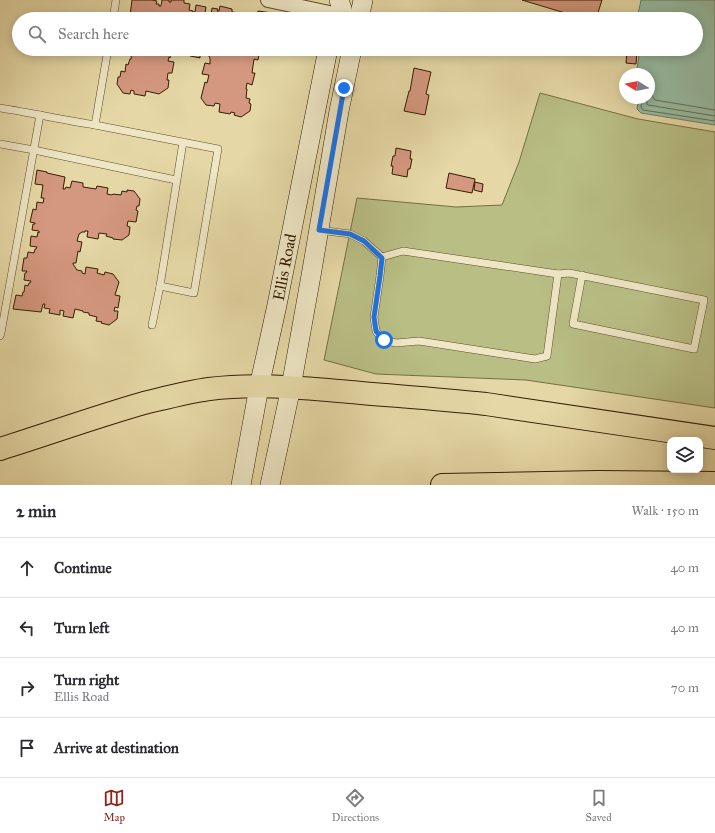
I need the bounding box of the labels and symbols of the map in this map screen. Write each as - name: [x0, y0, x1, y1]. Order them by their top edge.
- north arrow: [619, 68, 655, 104]
- route end: [335, 79, 353, 97]
- street label: Ellis Road: [269, 232, 300, 302]
- route start: [375, 331, 393, 349]

